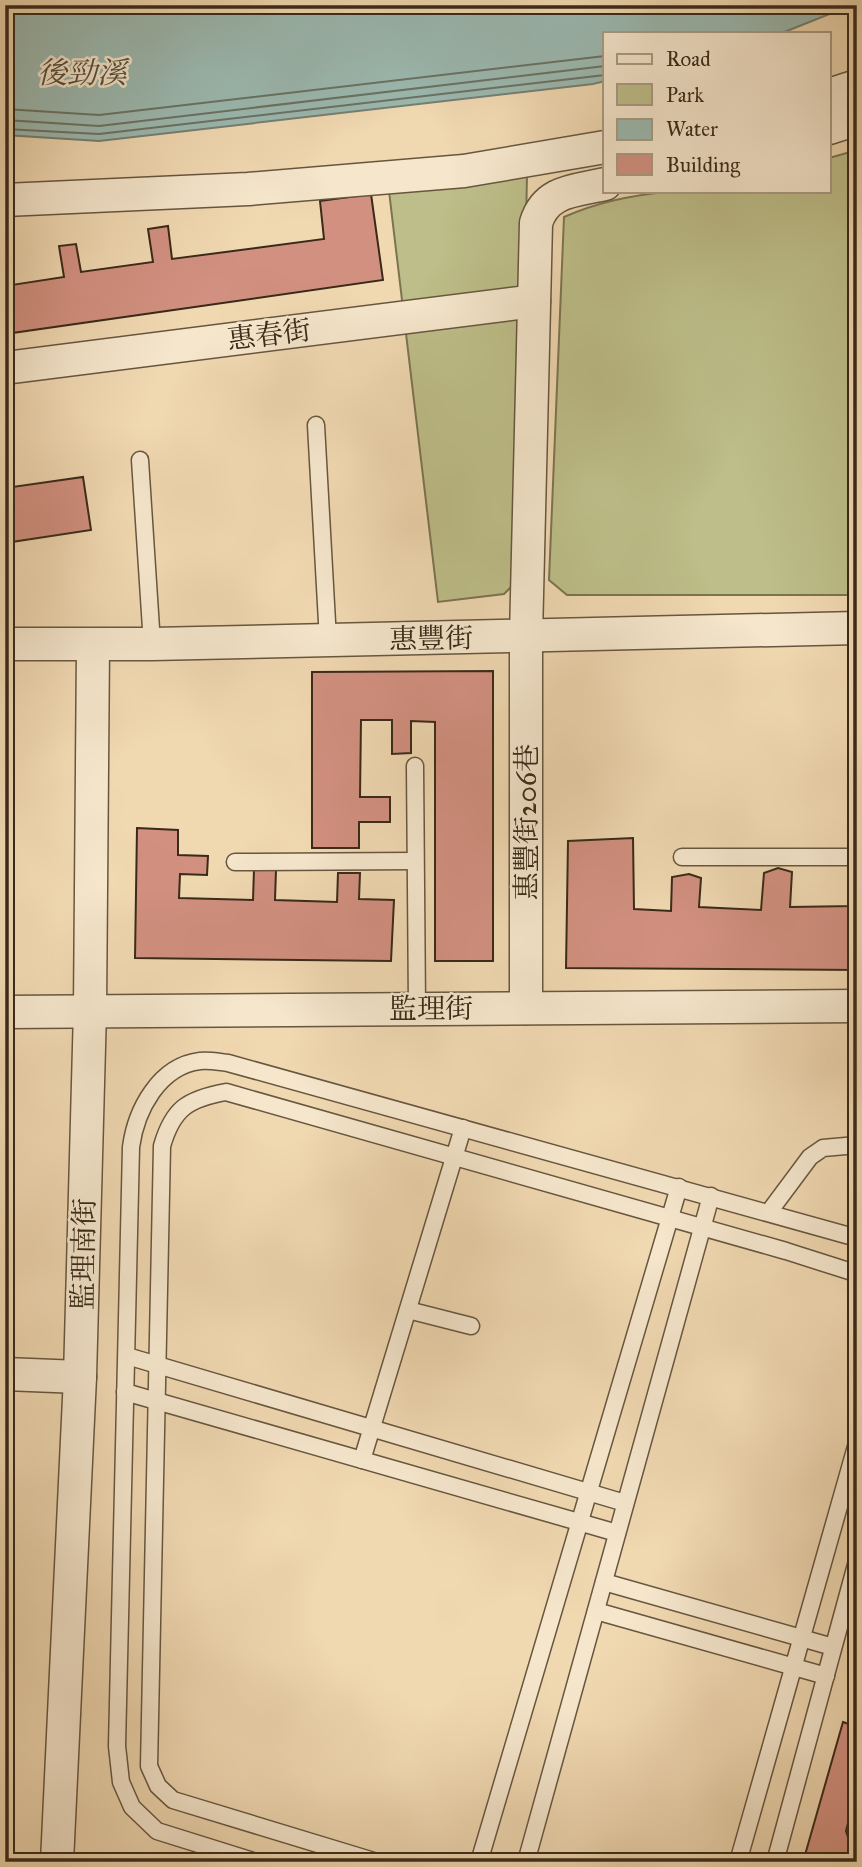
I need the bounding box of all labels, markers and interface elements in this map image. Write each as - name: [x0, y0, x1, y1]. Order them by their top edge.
- legend: [603, 32, 830, 192]
- text: Road: [666, 46, 711, 72]
- water label: 後勁溪: [37, 55, 130, 91]
- text: Park: [666, 82, 704, 108]
- text: Water: [666, 116, 718, 142]
- text: Building: [666, 152, 740, 178]
- street label: 惠春街: [225, 312, 313, 357]
- street label: 惠豐街: [389, 620, 473, 657]
- street label: 惠豐街206巷: [509, 744, 544, 900]
- street label: 監理街: [389, 991, 473, 1026]
- street label: 監理南街: [65, 1198, 102, 1310]

